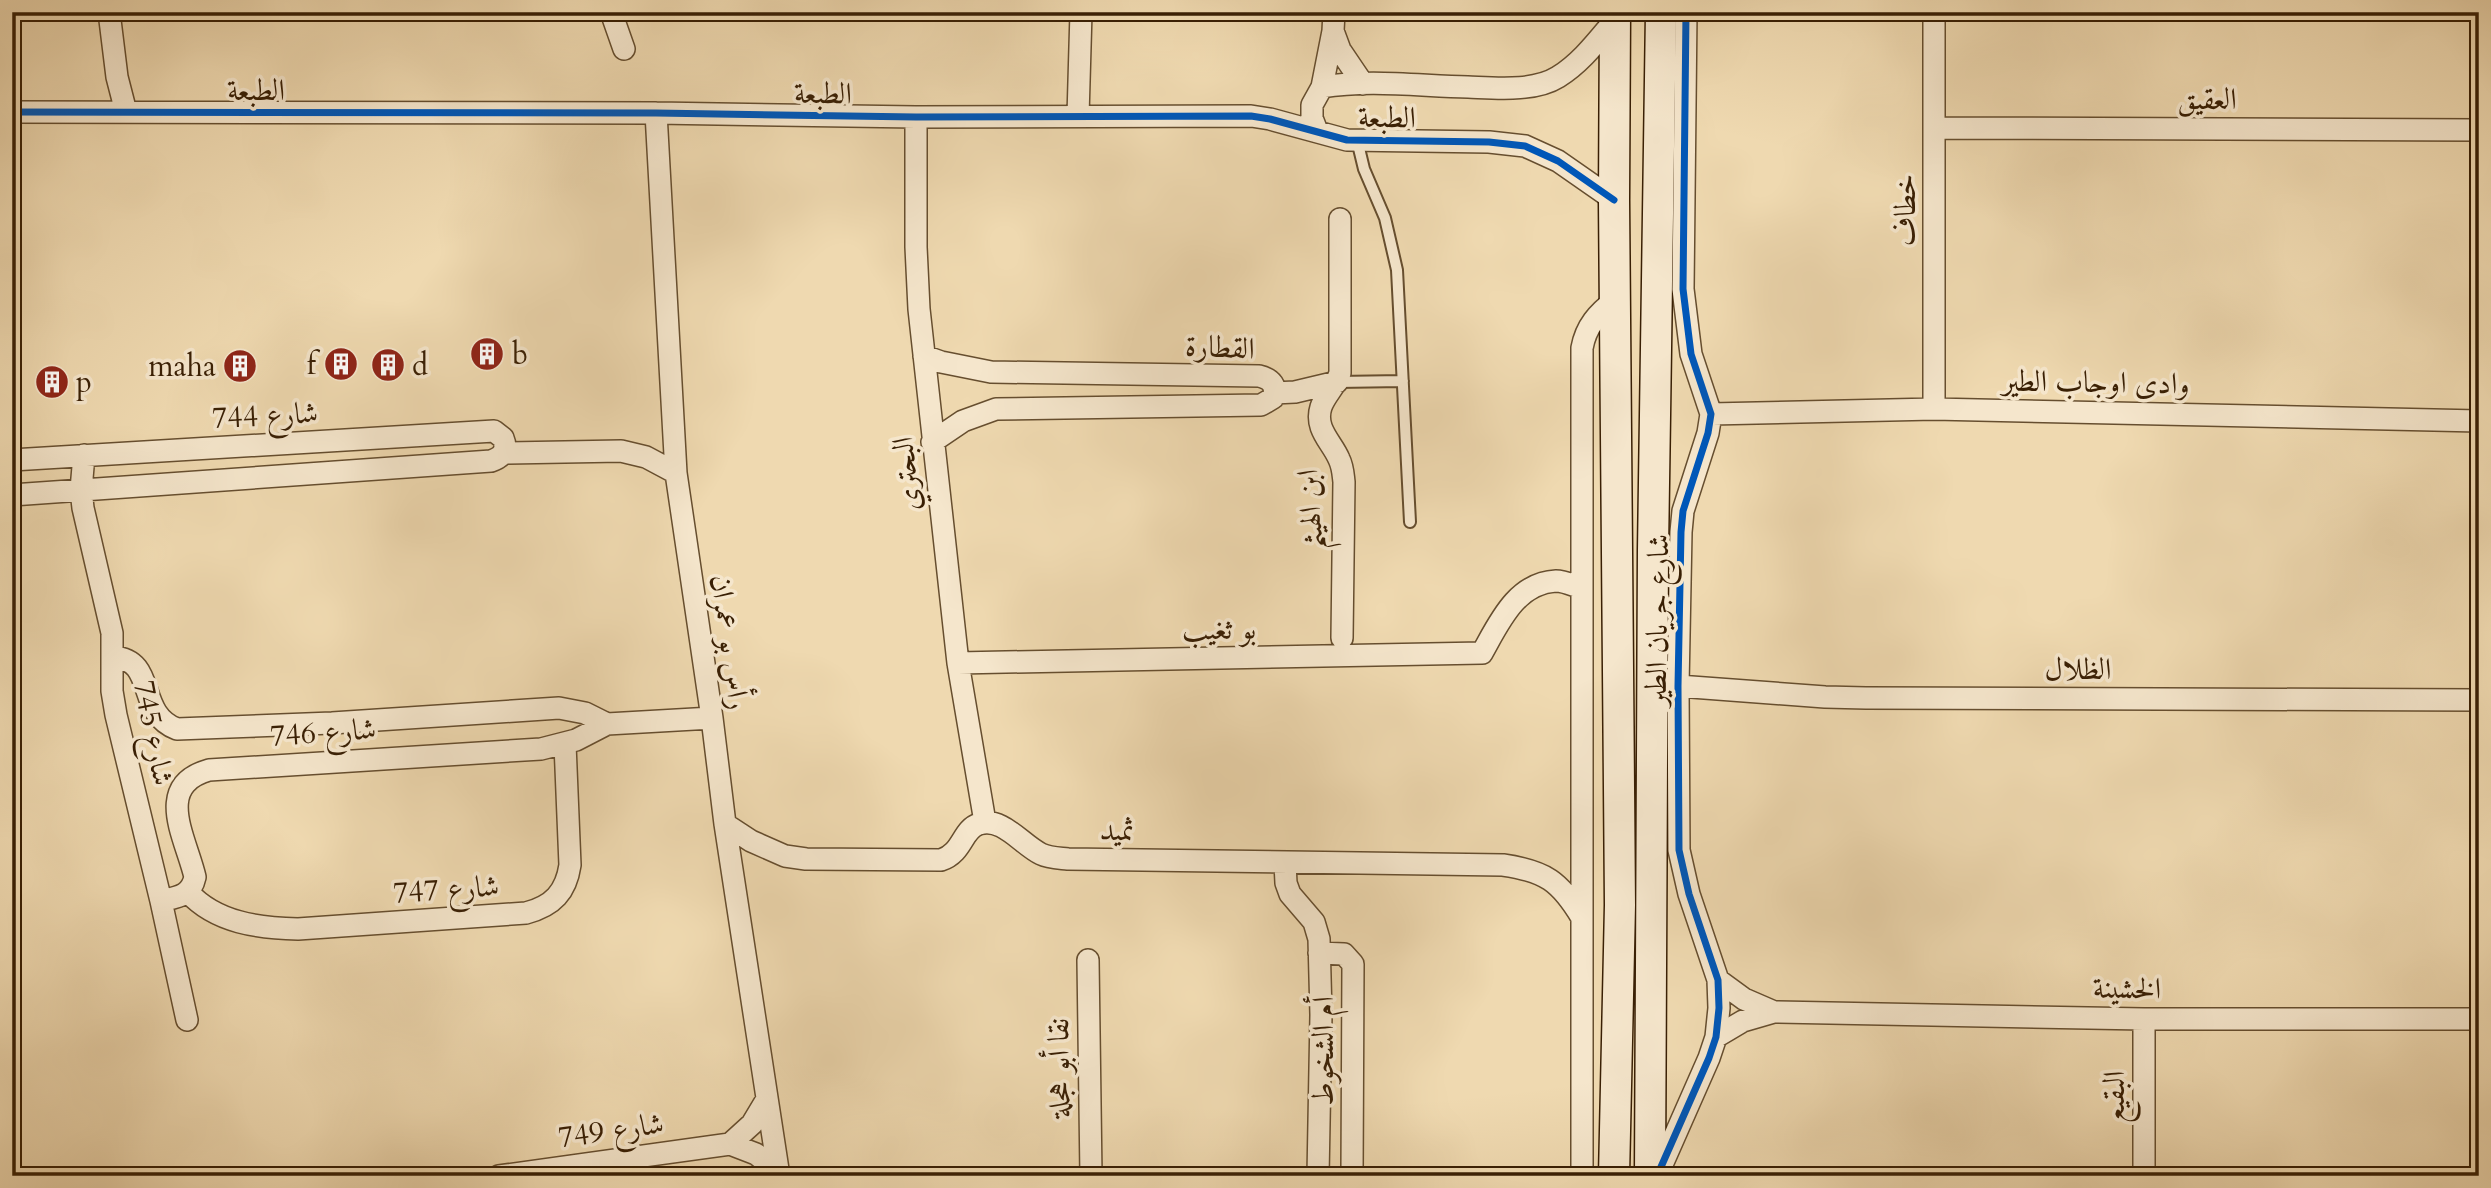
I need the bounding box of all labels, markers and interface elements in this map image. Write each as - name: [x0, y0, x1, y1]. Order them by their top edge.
- street label: الطبعة: [227, 70, 285, 111]
- street label: الطبعة: [794, 72, 852, 115]
- street label: العقيق: [2177, 79, 2237, 120]
- street label: الطبعة: [1358, 96, 1416, 139]
- street label: خطاف: [1885, 174, 1926, 246]
- street label: القطارة: [1184, 325, 1256, 370]
- place label: b: [512, 334, 528, 375]
- building icon: b: [468, 335, 506, 373]
- place label: f: [307, 344, 321, 385]
- building icon: f: [322, 345, 360, 383]
- place label: d: [412, 345, 428, 386]
- place label: maha: [148, 346, 216, 387]
- building icon: d: [369, 346, 407, 384]
- building icon: maha: [221, 347, 259, 385]
- street label: وادى اوجاب الطير: [1999, 360, 2190, 405]
- place label: p: [76, 362, 92, 403]
- building icon: p: [33, 363, 71, 401]
- street label: شارع 744: [211, 392, 319, 443]
- street label: البحتري: [882, 434, 934, 513]
- street label: ابن الهيثم: [1287, 467, 1342, 552]
- street label: شارع جريان الطير: [1635, 533, 1684, 710]
- street label: رأس بو عمران: [700, 572, 760, 712]
- street label: بو ثغيب: [1181, 608, 1257, 651]
- street label: الظلال: [2044, 649, 2112, 690]
- street label: شارع 745: [119, 677, 184, 790]
- street label: شارع 746: [269, 708, 378, 761]
- street label: ثميد: [1099, 810, 1135, 851]
- street label: شارع 747: [392, 865, 501, 918]
- street label: الخشينة: [2092, 967, 2162, 1010]
- street label: أم الشخوط: [1302, 996, 1349, 1106]
- street label: نقا أبو هجلة: [1037, 1018, 1081, 1120]
- street label: البقيع: [2094, 1071, 2141, 1123]
- street label: شارع 749: [556, 1103, 667, 1162]

